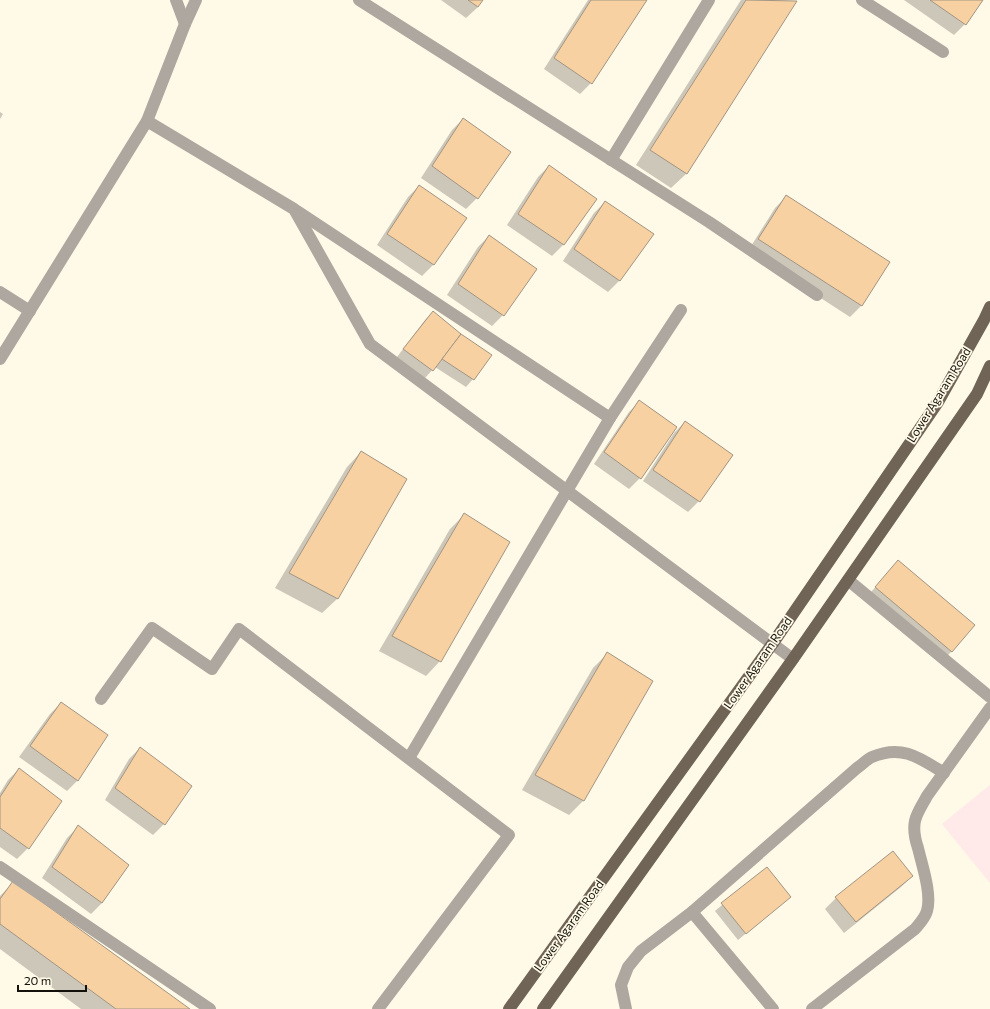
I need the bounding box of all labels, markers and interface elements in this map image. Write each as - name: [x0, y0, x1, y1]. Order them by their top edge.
- street label: Lower Agaram Road: [903, 344, 973, 444]
- street label: Lower Agaram Road: [720, 614, 794, 711]
- street label: Lower Agaram Road: [530, 877, 606, 974]
- scale bar: [18, 967, 86, 993]
- text: 20 m: [24, 973, 51, 987]

